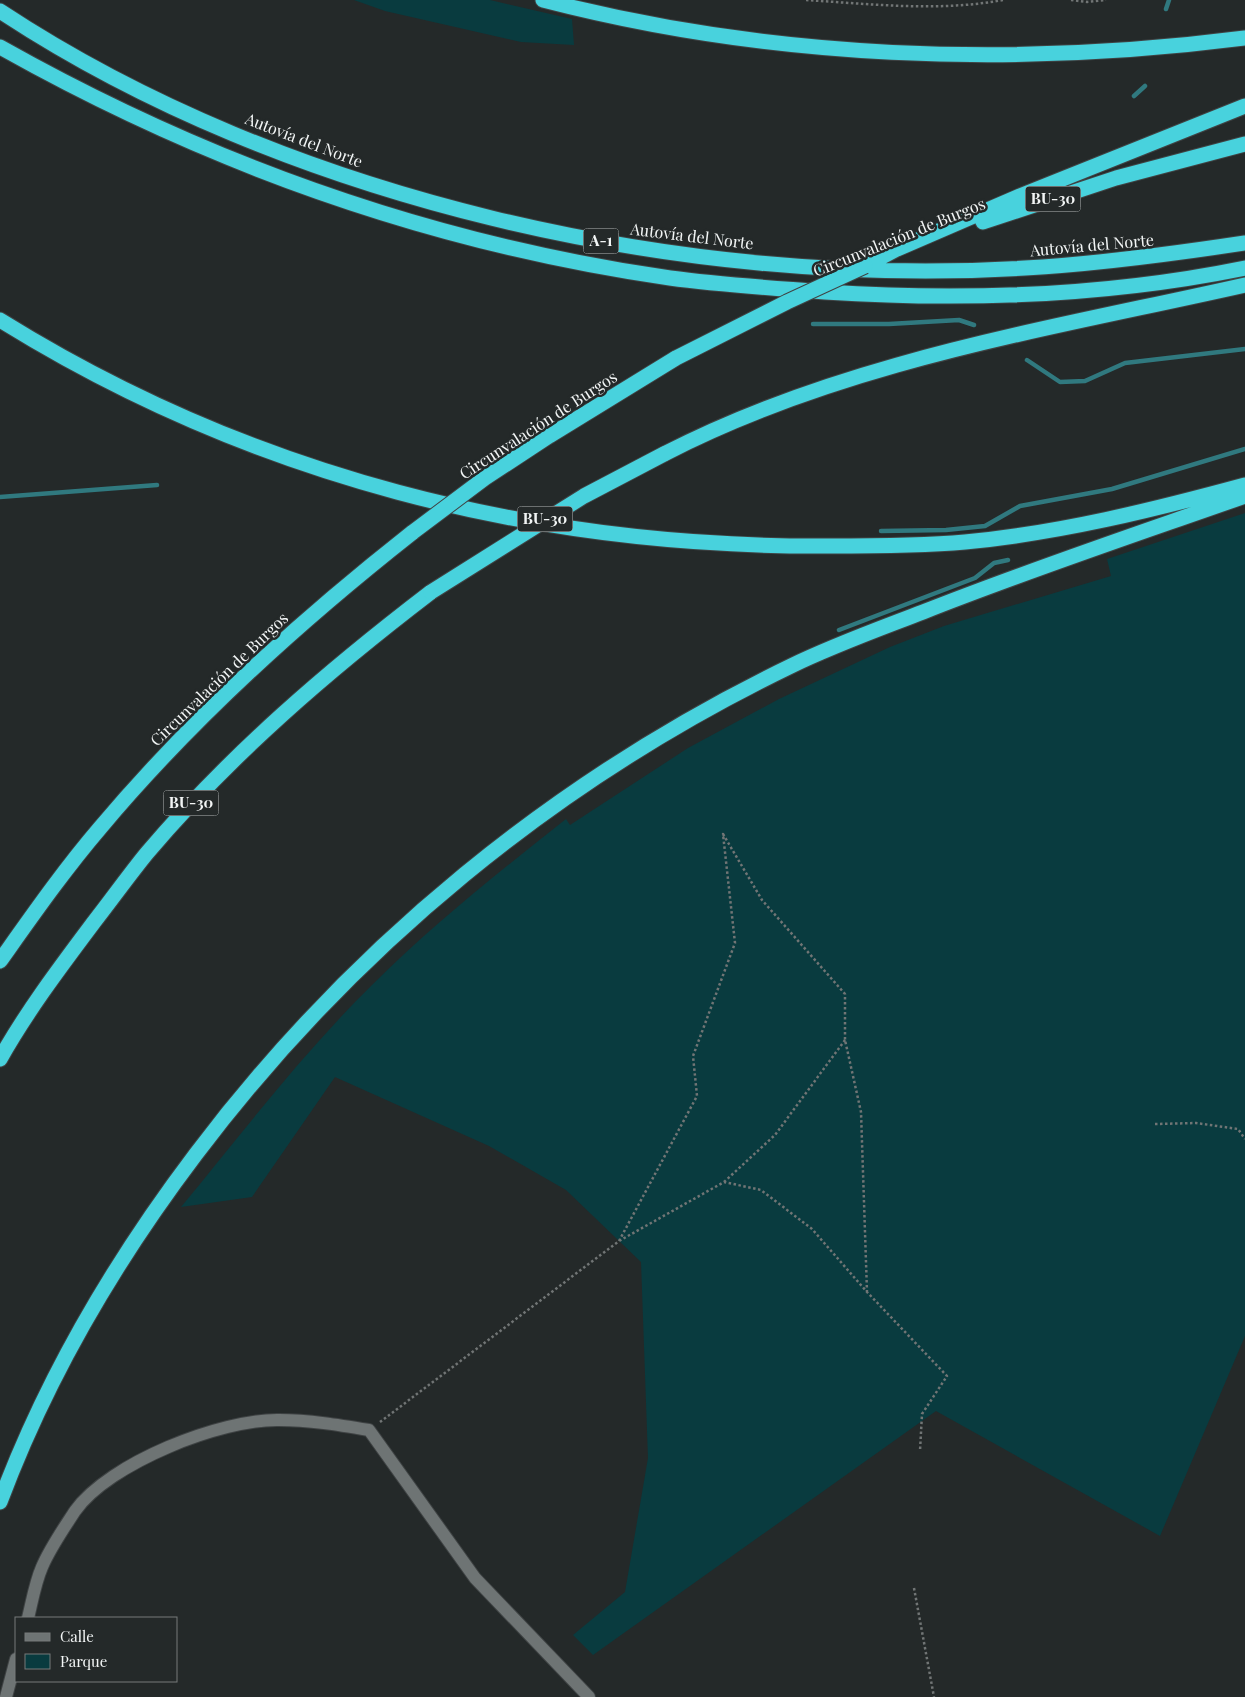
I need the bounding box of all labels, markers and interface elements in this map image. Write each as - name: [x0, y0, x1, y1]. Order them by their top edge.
- street label: Autovía del Norte: [242, 107, 366, 172]
- road number: BU-30: [1026, 186, 1080, 212]
- street label: Circunvalación de Burgos: [810, 192, 988, 281]
- street label: Autovía del Norte: [628, 217, 755, 253]
- road number: A-1: [584, 228, 618, 254]
- street label: Autovía del Norte: [1028, 229, 1155, 260]
- street label: Circunvalación de Burgos: [455, 366, 621, 483]
- road number: BU-30: [518, 506, 572, 532]
- street label: Circunvalación de Burgos: [145, 607, 292, 750]
- road number: BU-30: [164, 790, 218, 816]
- legend: [15, 1617, 178, 1682]
- text: Calle: [60, 1626, 94, 1646]
- text: Parque: [60, 1651, 107, 1671]

